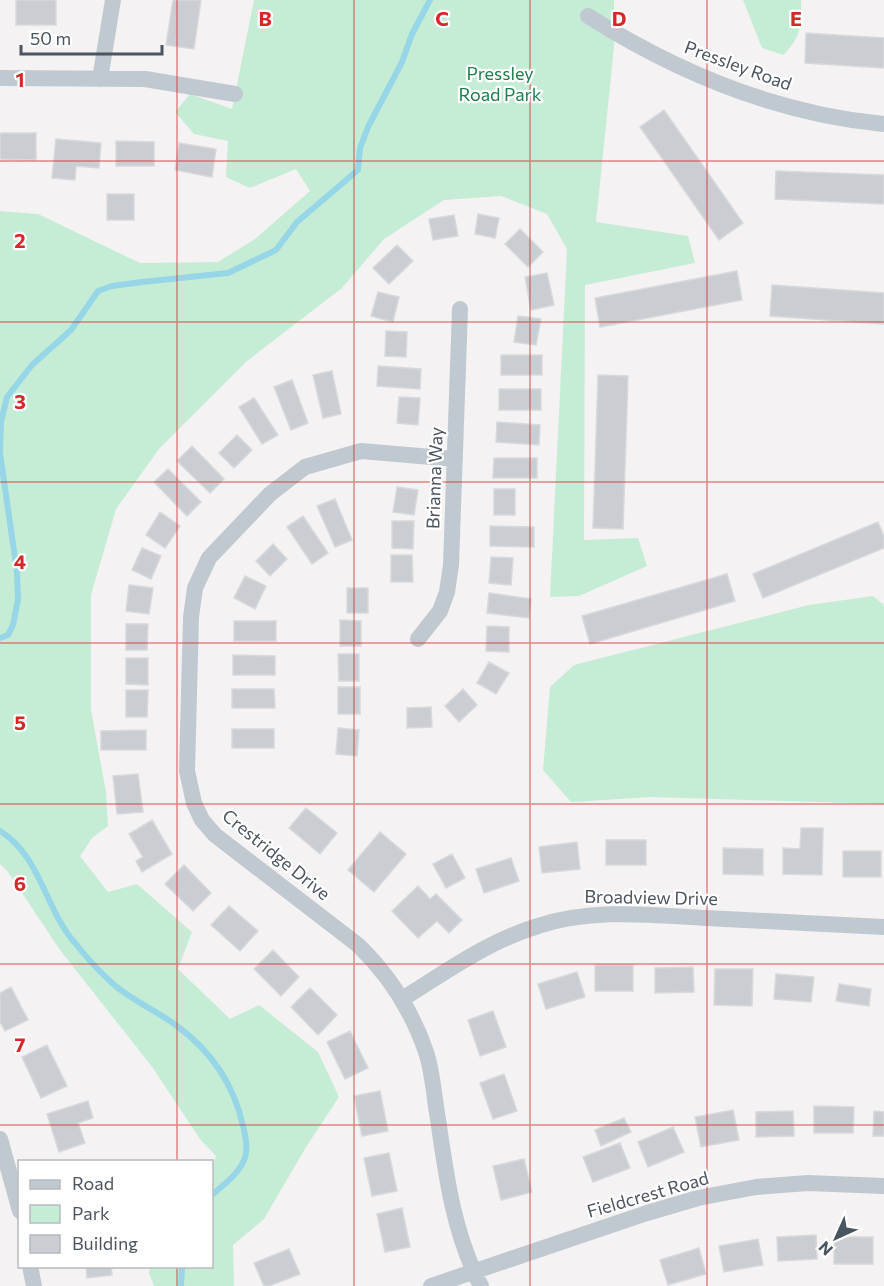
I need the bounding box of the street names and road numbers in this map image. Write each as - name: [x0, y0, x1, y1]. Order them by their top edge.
- street label: Pressley Road: [682, 35, 795, 95]
- street label: Brianna Way: [421, 426, 447, 529]
- street label: Crestridge Drive: [218, 804, 335, 904]
- street label: Broadview Drive: [584, 885, 718, 909]
- street label: Fieldcrest Road: [584, 1166, 711, 1222]

